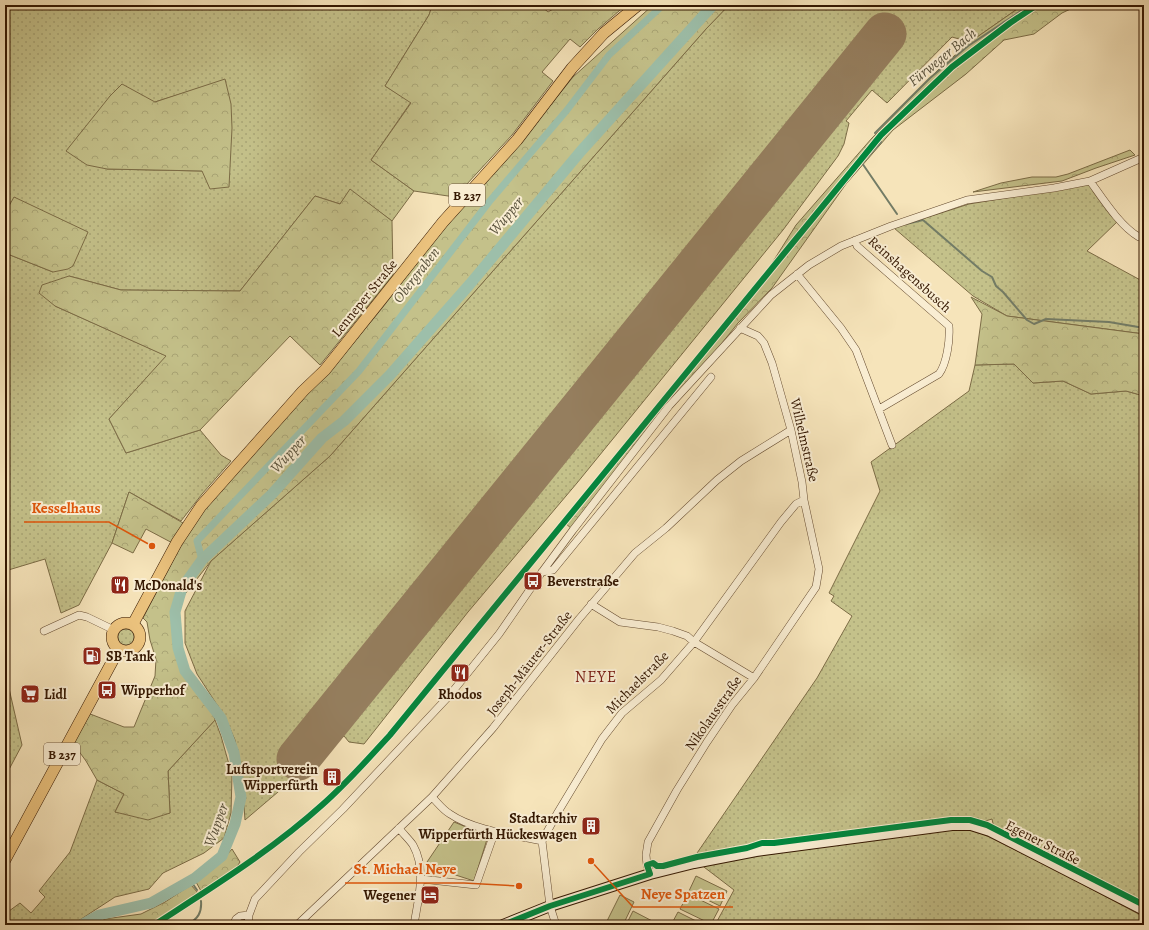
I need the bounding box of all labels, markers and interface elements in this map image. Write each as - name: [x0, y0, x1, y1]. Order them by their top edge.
- water label: Fürweger Bach: [904, 23, 980, 91]
- road number: B 237: [449, 184, 485, 206]
- water label: Wupper: [484, 192, 529, 240]
- street label: Reinshagensbusch: [864, 232, 956, 317]
- water label: Obergraben: [388, 243, 444, 307]
- street label: Lenneper Straße: [327, 255, 402, 341]
- street label: Wilhelmstraße: [785, 395, 823, 484]
- water label: Wupper: [266, 430, 311, 477]
- callout: Kesselhaus: [24, 495, 109, 522]
- text: Kesselhaus: [31, 498, 101, 518]
- bus stop icon: Beverstraße: [522, 570, 544, 592]
- place label: Beverstraße: [547, 572, 619, 591]
- restaurant icon: McDonald's: [109, 574, 131, 596]
- place label: McDonald's: [134, 576, 202, 595]
- street label: Joseph-Mäurer-Straße: [482, 607, 576, 720]
- fuel station icon: SB Tank: [81, 645, 103, 667]
- place label: SB Tank: [106, 647, 155, 666]
- street label: Michaelstraße: [602, 647, 673, 718]
- restaurant icon: Rhodos: [449, 662, 471, 684]
- district label: NEYE: [575, 666, 617, 688]
- street label: Nikolausstraße: [681, 672, 746, 754]
- bus stop icon: Wipperhof: [96, 679, 118, 701]
- place label: Wipperhof: [120, 681, 187, 700]
- supermarket icon: Lidl: [19, 683, 41, 705]
- place label: Lidl: [44, 685, 67, 704]
- place label: Rhodos: [438, 685, 482, 704]
- road number: B 237: [44, 743, 80, 765]
- place label: Luftsportverein Wipperfürth: [226, 760, 318, 795]
- building icon: Luftsportverein Wipperfürth: [321, 766, 343, 788]
- water label: Wupper: [199, 800, 233, 849]
- place label: Stadtarchiv Wipperfürth Hückeswagen: [418, 809, 577, 844]
- building icon: Stadtarchiv Wipperfürth Hückeswagen: [580, 815, 602, 837]
- street label: Egener Straße: [1002, 815, 1083, 869]
- callout: St. Michael Neye: [345, 856, 464, 883]
- text: St. Michael Neye: [354, 859, 456, 879]
- callout: Neye Spatzen: [633, 880, 733, 907]
- hotel icon: Wegener: [419, 884, 441, 906]
- text: Neye Spatzen: [641, 884, 726, 904]
- place label: Wegener: [363, 886, 416, 905]

